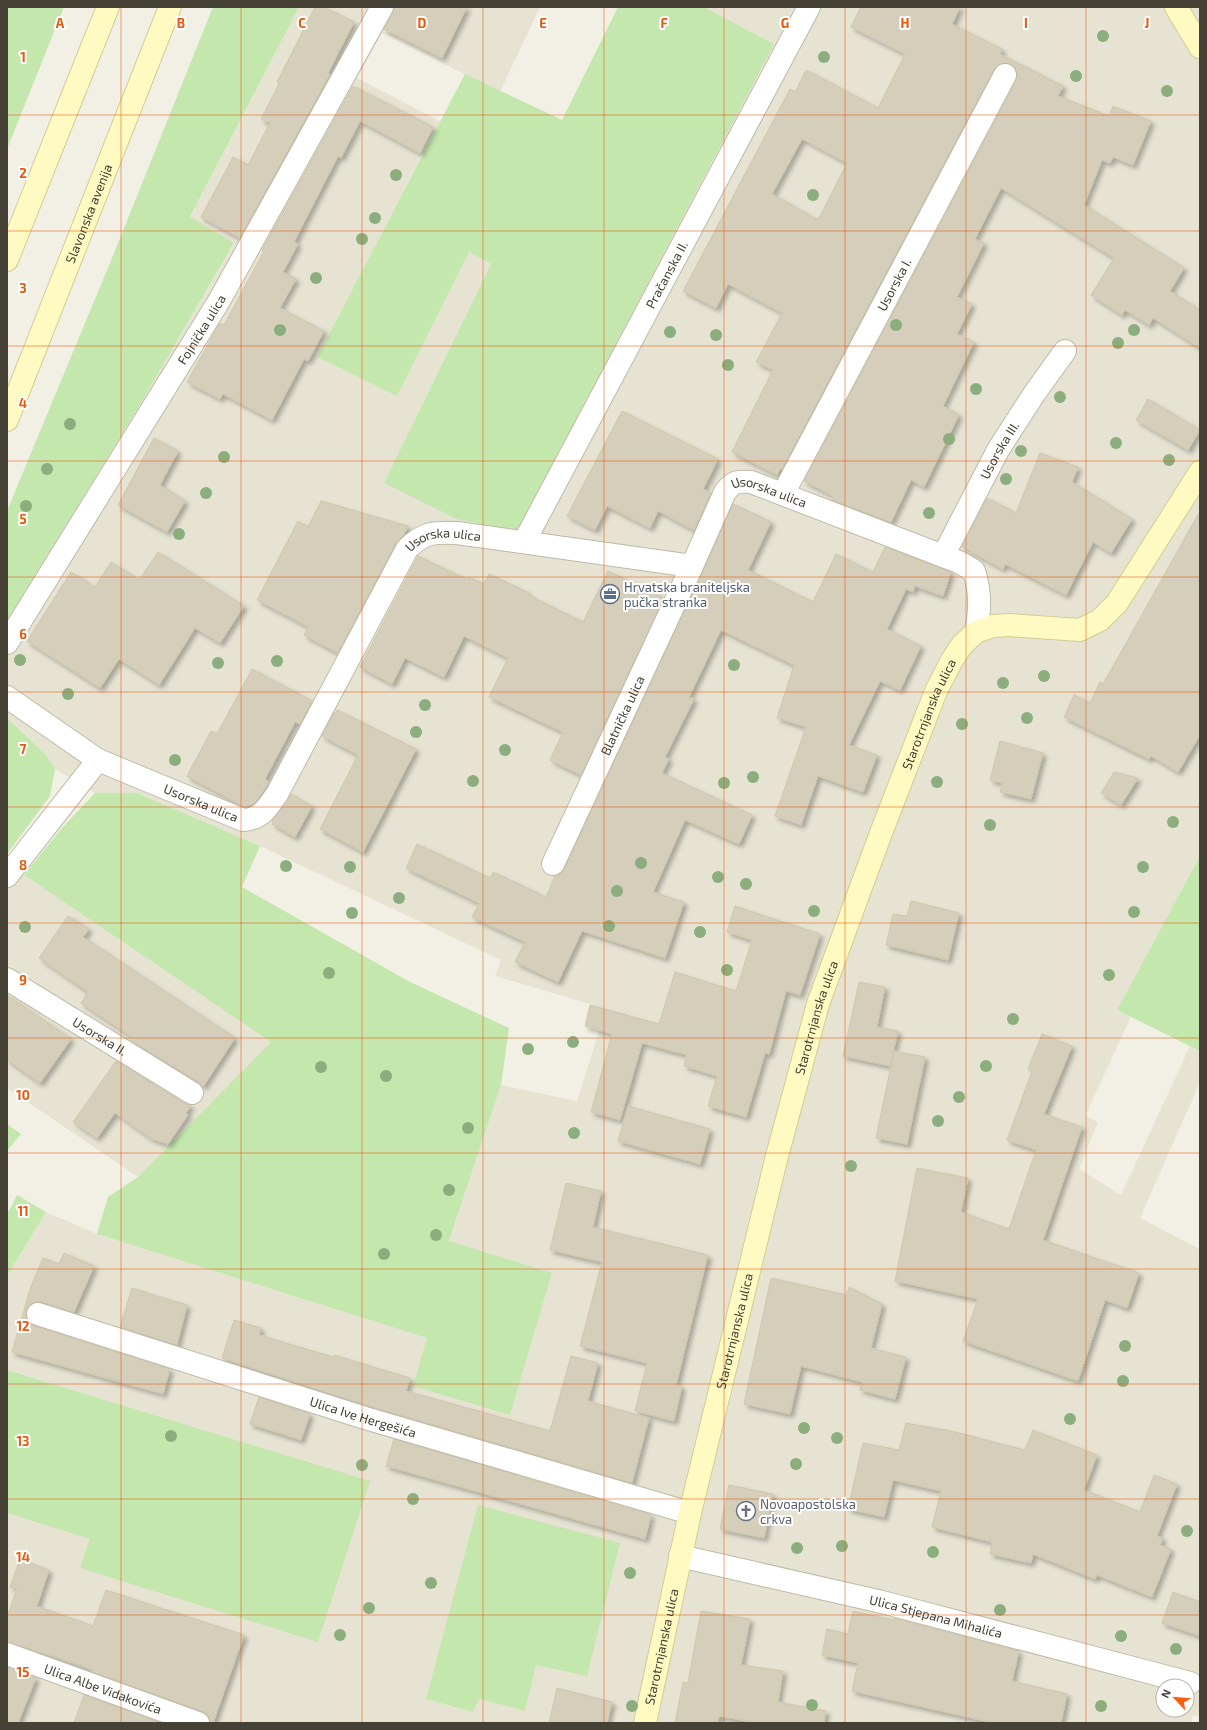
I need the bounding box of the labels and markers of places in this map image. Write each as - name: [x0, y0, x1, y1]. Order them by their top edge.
- place label: Hrvatska braniteljska pučka stranka: [624, 579, 750, 610]
- office icon: Hrvatska braniteljska pučka stranka: [599, 583, 621, 605]
- place label: Novoapostolska crkva: [760, 1496, 856, 1527]
- church icon: Novoapostolska crkva: [735, 1500, 757, 1522]

